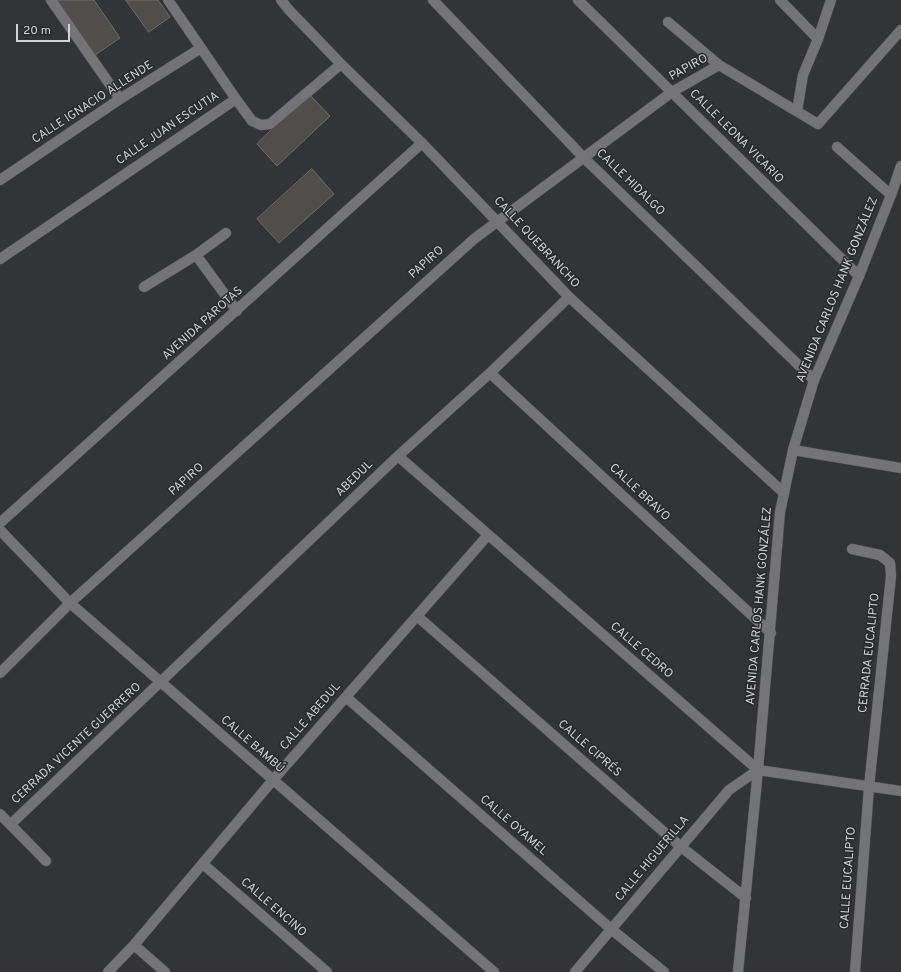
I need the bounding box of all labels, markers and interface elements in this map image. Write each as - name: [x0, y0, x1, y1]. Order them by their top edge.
- scale bar: [18, 16, 72, 42]
- text: 20 m: [23, 23, 51, 39]
- street label: PAPIRO: [667, 52, 711, 84]
- street label: CALLE IGNACIO ALLENDE: [30, 59, 156, 147]
- street label: CALLE LEONA VICARIO: [686, 87, 786, 187]
- street label: CALLE JUAN ESCUTIA: [114, 89, 222, 169]
- street label: CALLE HIDALGO: [593, 147, 667, 219]
- street label: CALLE QUEBRANCHO: [490, 194, 582, 292]
- street label: AVENIDA CARLOS HANK GONZÁLEZ: [794, 195, 882, 385]
- street label: PAPIRO: [407, 244, 447, 282]
- street label: AVENIDA PAROTAS: [160, 284, 246, 364]
- street label: ABEDUL: [333, 458, 377, 500]
- street label: PAPIRO: [167, 461, 207, 499]
- street label: CALLE BRAVO: [606, 461, 672, 525]
- street label: AVENIDA CARLOS HANK GONZÁLEZ: [744, 506, 776, 706]
- street label: CERRADA EUCALIPTO: [857, 592, 883, 714]
- street label: CALLE CEDRO: [607, 620, 675, 682]
- street label: CERRADA VICENTE GUERRERO: [9, 680, 145, 808]
- street label: CALLE ABEDUL: [278, 680, 344, 754]
- street label: CALLE BAMBÚ: [217, 713, 287, 777]
- street label: CALLE CIPRÉS: [554, 717, 624, 781]
- street label: CALLE OYAMEL: [476, 793, 550, 859]
- street label: CALLE HIGUERILLA: [613, 813, 693, 905]
- street label: CALLE EUCALIPTO: [838, 826, 860, 930]
- street label: CALLE ENCINO: [237, 875, 309, 941]

